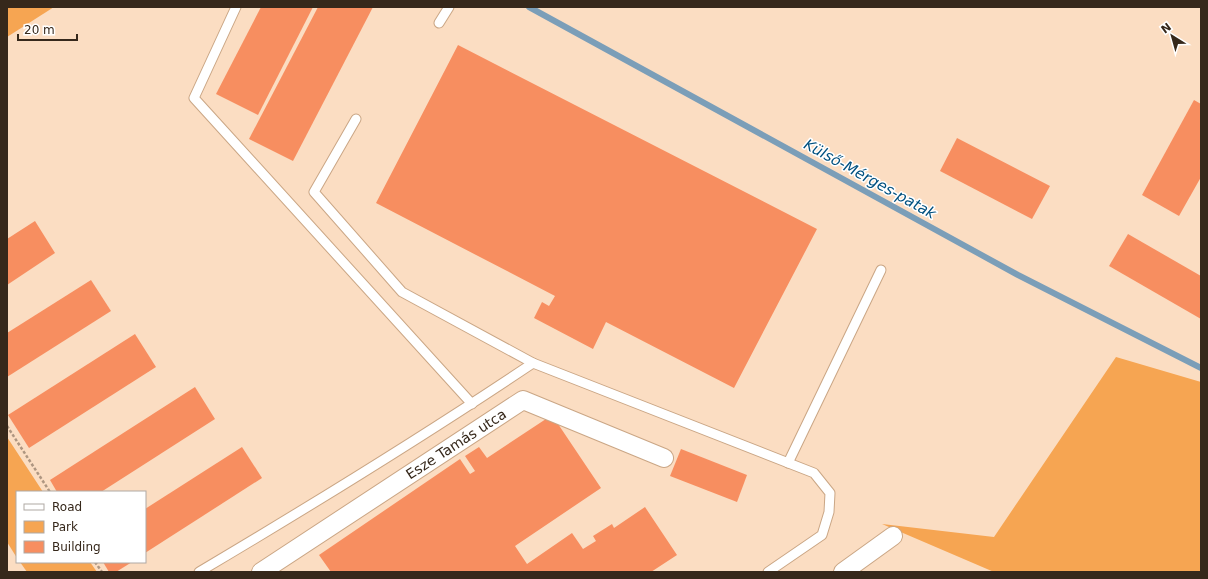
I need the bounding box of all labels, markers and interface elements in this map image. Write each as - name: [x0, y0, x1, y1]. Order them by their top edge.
- scale bar: [18, 16, 77, 42]
- north arrow: [1152, 16, 1192, 56]
- text: N: [1159, 20, 1174, 36]
- text: 20 m: [24, 23, 55, 37]
- water label: Külső-Mérges-patak: [801, 135, 940, 223]
- street label: Esze Tamás utca: [403, 406, 509, 482]
- legend: [16, 491, 146, 563]
- text: Road: [52, 500, 82, 514]
- text: Park: [52, 520, 78, 534]
- text: Building: [52, 540, 101, 554]

